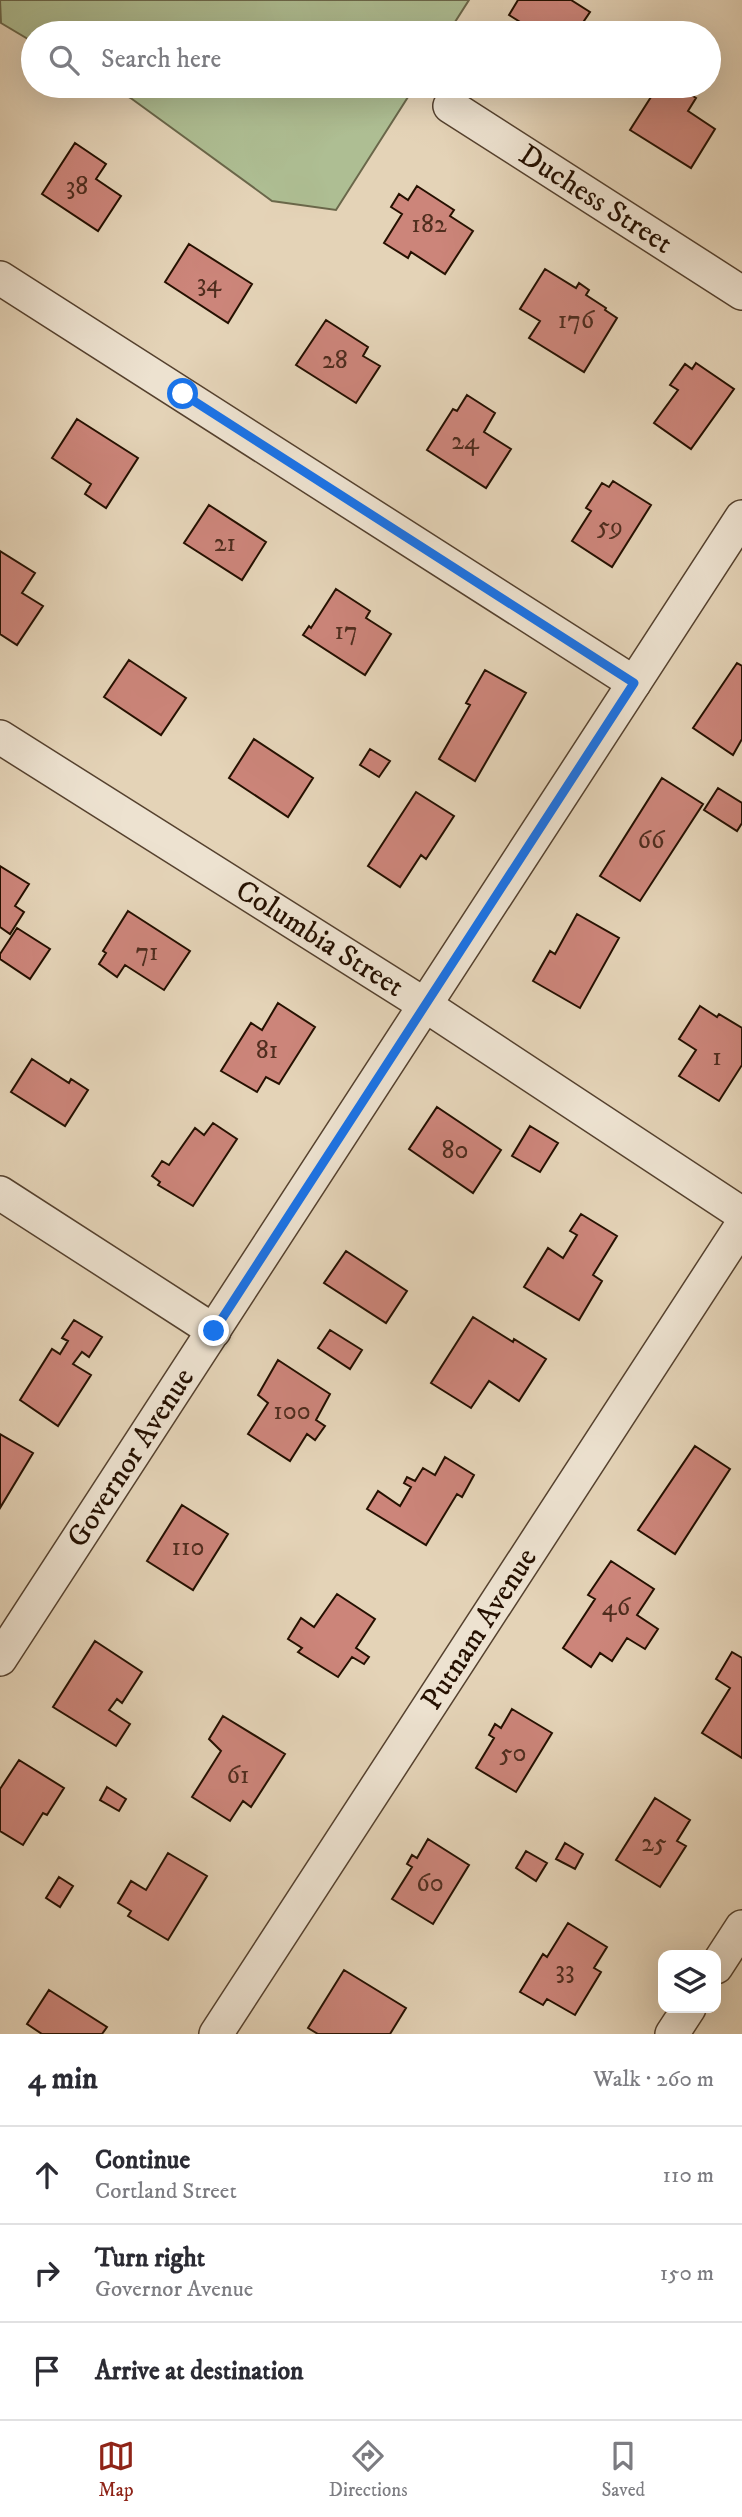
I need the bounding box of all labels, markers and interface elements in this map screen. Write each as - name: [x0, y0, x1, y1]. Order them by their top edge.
- search box: [21, 21, 721, 98]
- icon: search: [45, 41, 83, 79]
- text: Search here: [101, 43, 221, 76]
- street label: Duchess Street: [512, 136, 679, 262]
- house number: 38: [66, 170, 88, 203]
- house number: 182: [411, 208, 447, 241]
- house number: 34: [197, 267, 222, 300]
- house number: 176: [558, 304, 596, 337]
- house number: 28: [322, 344, 348, 377]
- route start: [167, 378, 198, 409]
- house number: 24: [451, 425, 480, 458]
- house number: 59: [597, 510, 623, 543]
- house number: 21: [214, 527, 236, 560]
- house number: 17: [334, 615, 358, 648]
- house number: 66: [637, 824, 666, 857]
- street label: Columbia Street: [229, 872, 411, 1006]
- house number: 71: [135, 936, 159, 969]
- house number: 81: [256, 1034, 278, 1067]
- house number: 1: [712, 1041, 722, 1074]
- house number: 80: [441, 1134, 469, 1167]
- route end: [198, 1315, 229, 1346]
- street label: Governor Avenue: [59, 1361, 203, 1554]
- house number: 100: [273, 1395, 311, 1428]
- house number: 110: [172, 1531, 205, 1564]
- street label: Putnam Avenue: [413, 1541, 545, 1717]
- house number: 46: [602, 1591, 632, 1624]
- house number: 50: [500, 1737, 526, 1770]
- house number: 61: [227, 1759, 249, 1792]
- house number: 25: [641, 1827, 667, 1860]
- house number: 60: [416, 1867, 444, 1900]
- map controls: [658, 1950, 721, 2013]
- button: layers: [658, 1950, 721, 2013]
- house number: 33: [555, 1954, 575, 1987]
- text: 4 min: [28, 2061, 98, 2098]
- text: Walk · 260 m: [593, 2065, 714, 2094]
- text: Continue: [95, 2144, 190, 2177]
- icon: ahead: [28, 2156, 66, 2194]
- text: 110 m: [663, 2161, 714, 2190]
- text: Cortland Street: [95, 2177, 237, 2206]
- text: Turn right: [95, 2242, 205, 2275]
- icon: right: [28, 2254, 66, 2292]
- text: 150 m: [660, 2259, 714, 2288]
- text: Governor Avenue: [95, 2275, 253, 2304]
- icon: arrive: [28, 2352, 66, 2390]
- text: Arrive at destination: [95, 2355, 304, 2388]
- tab: Map: [97, 2437, 135, 2502]
- tab: Directions: [329, 2437, 408, 2502]
- tab: Saved: [601, 2437, 645, 2502]

